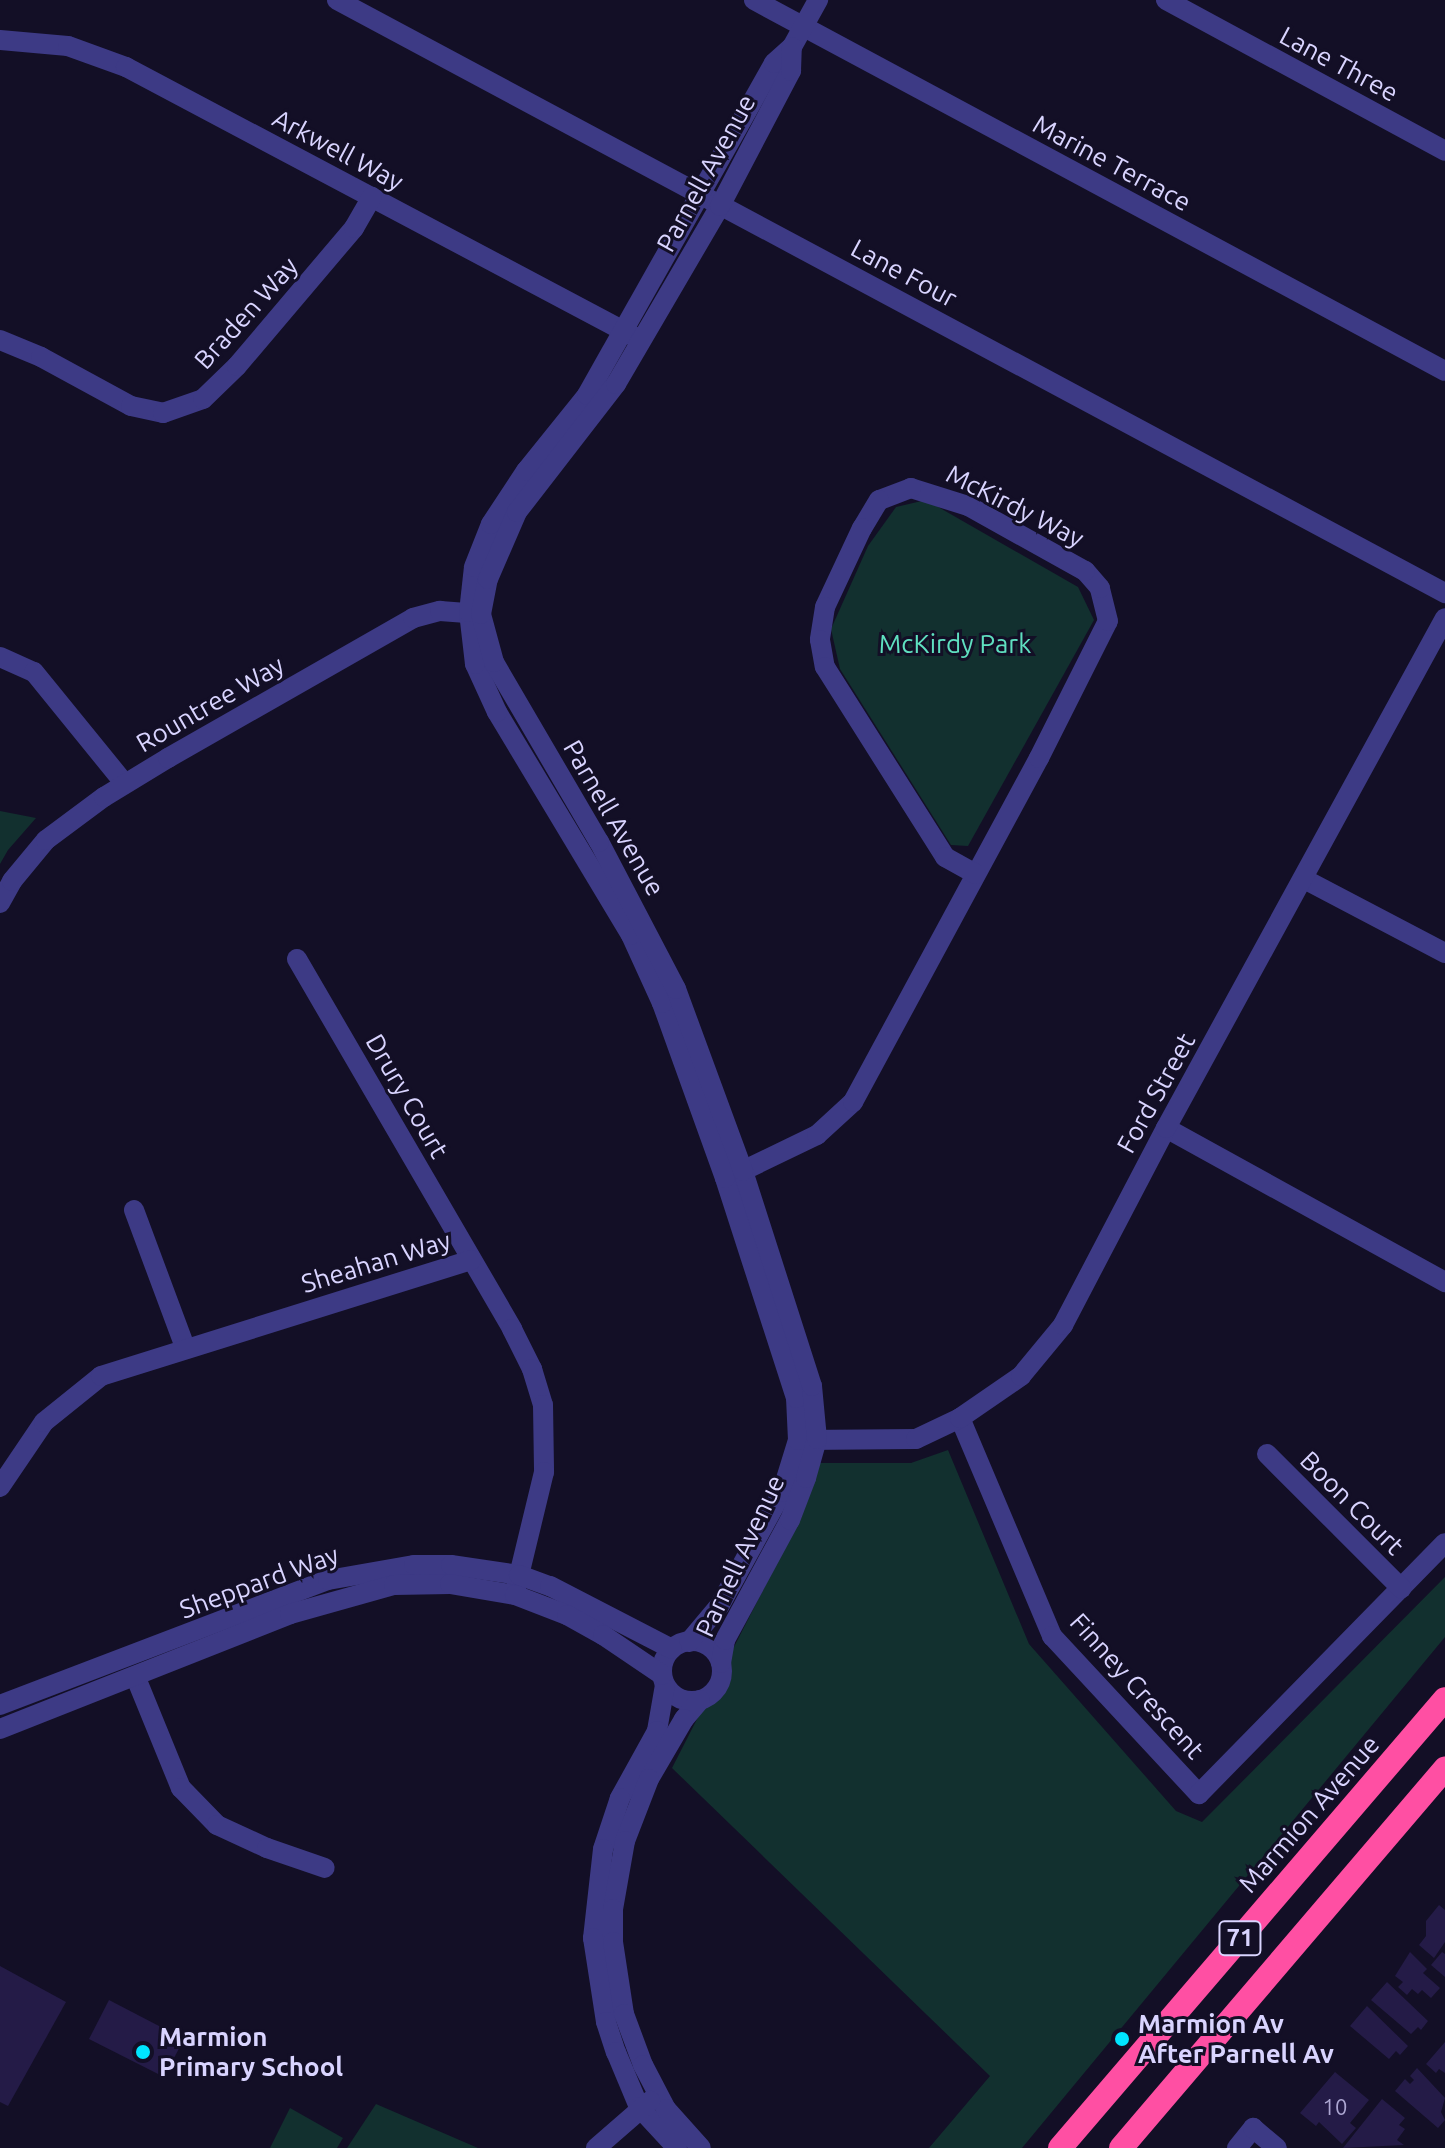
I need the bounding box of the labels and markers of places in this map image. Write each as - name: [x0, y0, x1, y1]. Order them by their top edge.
- place label: Marmion Av After Parnell Av: [1138, 2008, 1334, 2070]
- place label: Marmion Primary School: [159, 2021, 343, 2082]
- marker: Marmion Av After Parnell Av: [1113, 2030, 1131, 2048]
- marker: Marmion Primary School: [134, 2043, 152, 2061]

